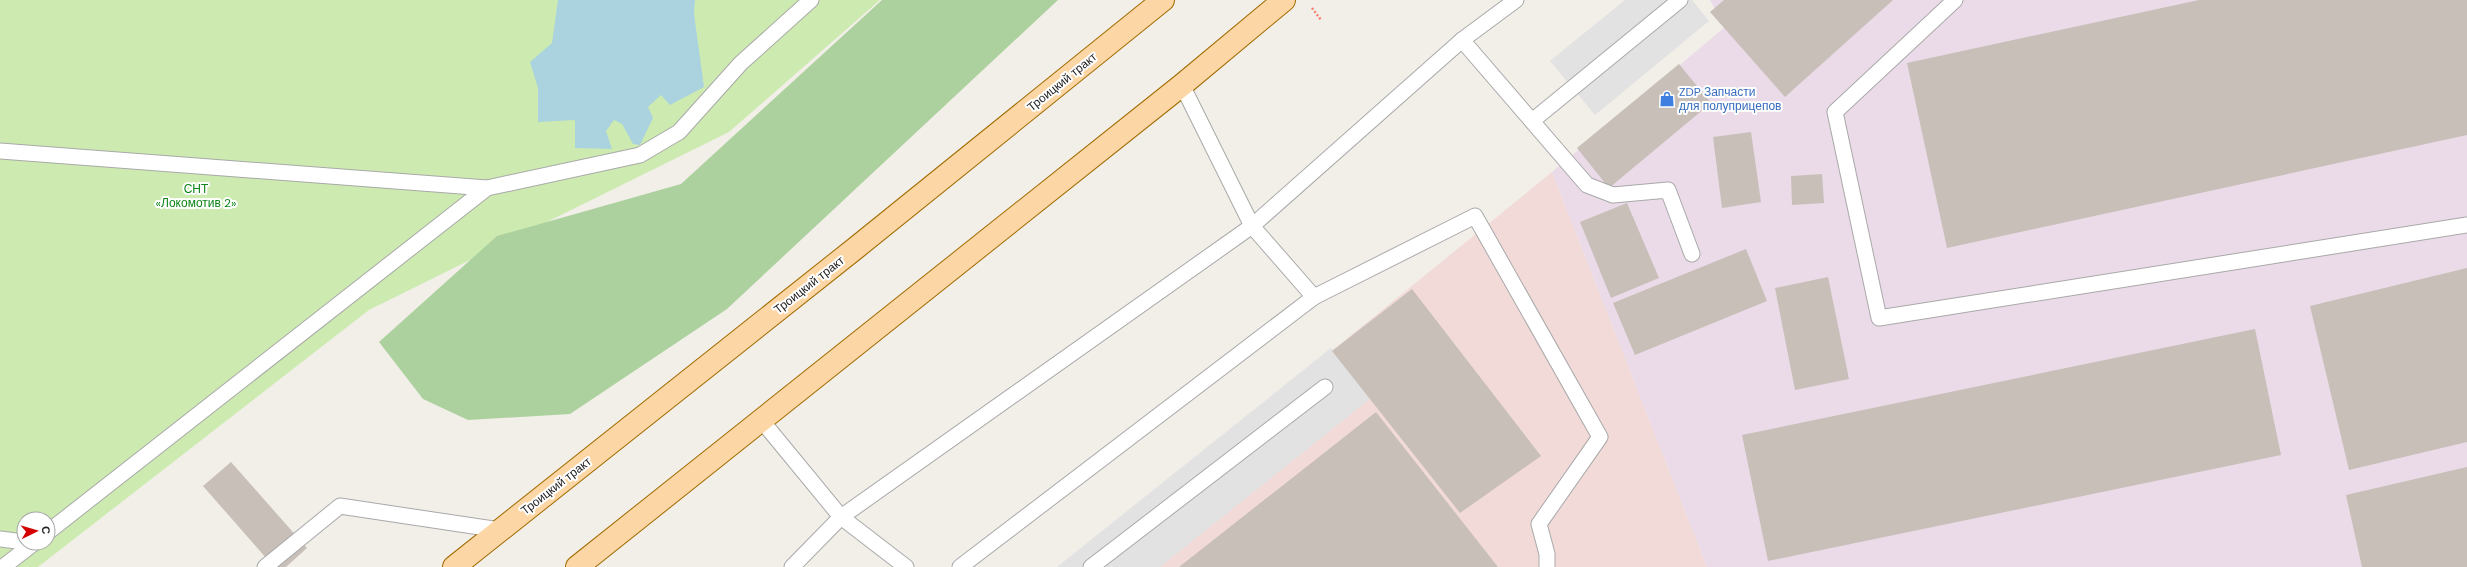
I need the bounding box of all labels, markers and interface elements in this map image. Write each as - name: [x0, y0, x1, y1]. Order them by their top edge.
- street label: Троицкий тракт: [1024, 49, 1101, 115]
- place label: ZDP Запчасти для полуприцепов: [1679, 84, 1781, 114]
- shop icon: ZDP Запчасти для полуприцепов: [1658, 90, 1676, 108]
- park label: СНТ «Локомотив 2»: [156, 181, 236, 211]
- street label: Троицкий тракт: [771, 252, 848, 318]
- street label: Троицкий тракт: [518, 453, 595, 519]
- north arrow: [16, 511, 56, 551]
- text: С: [39, 526, 53, 535]

